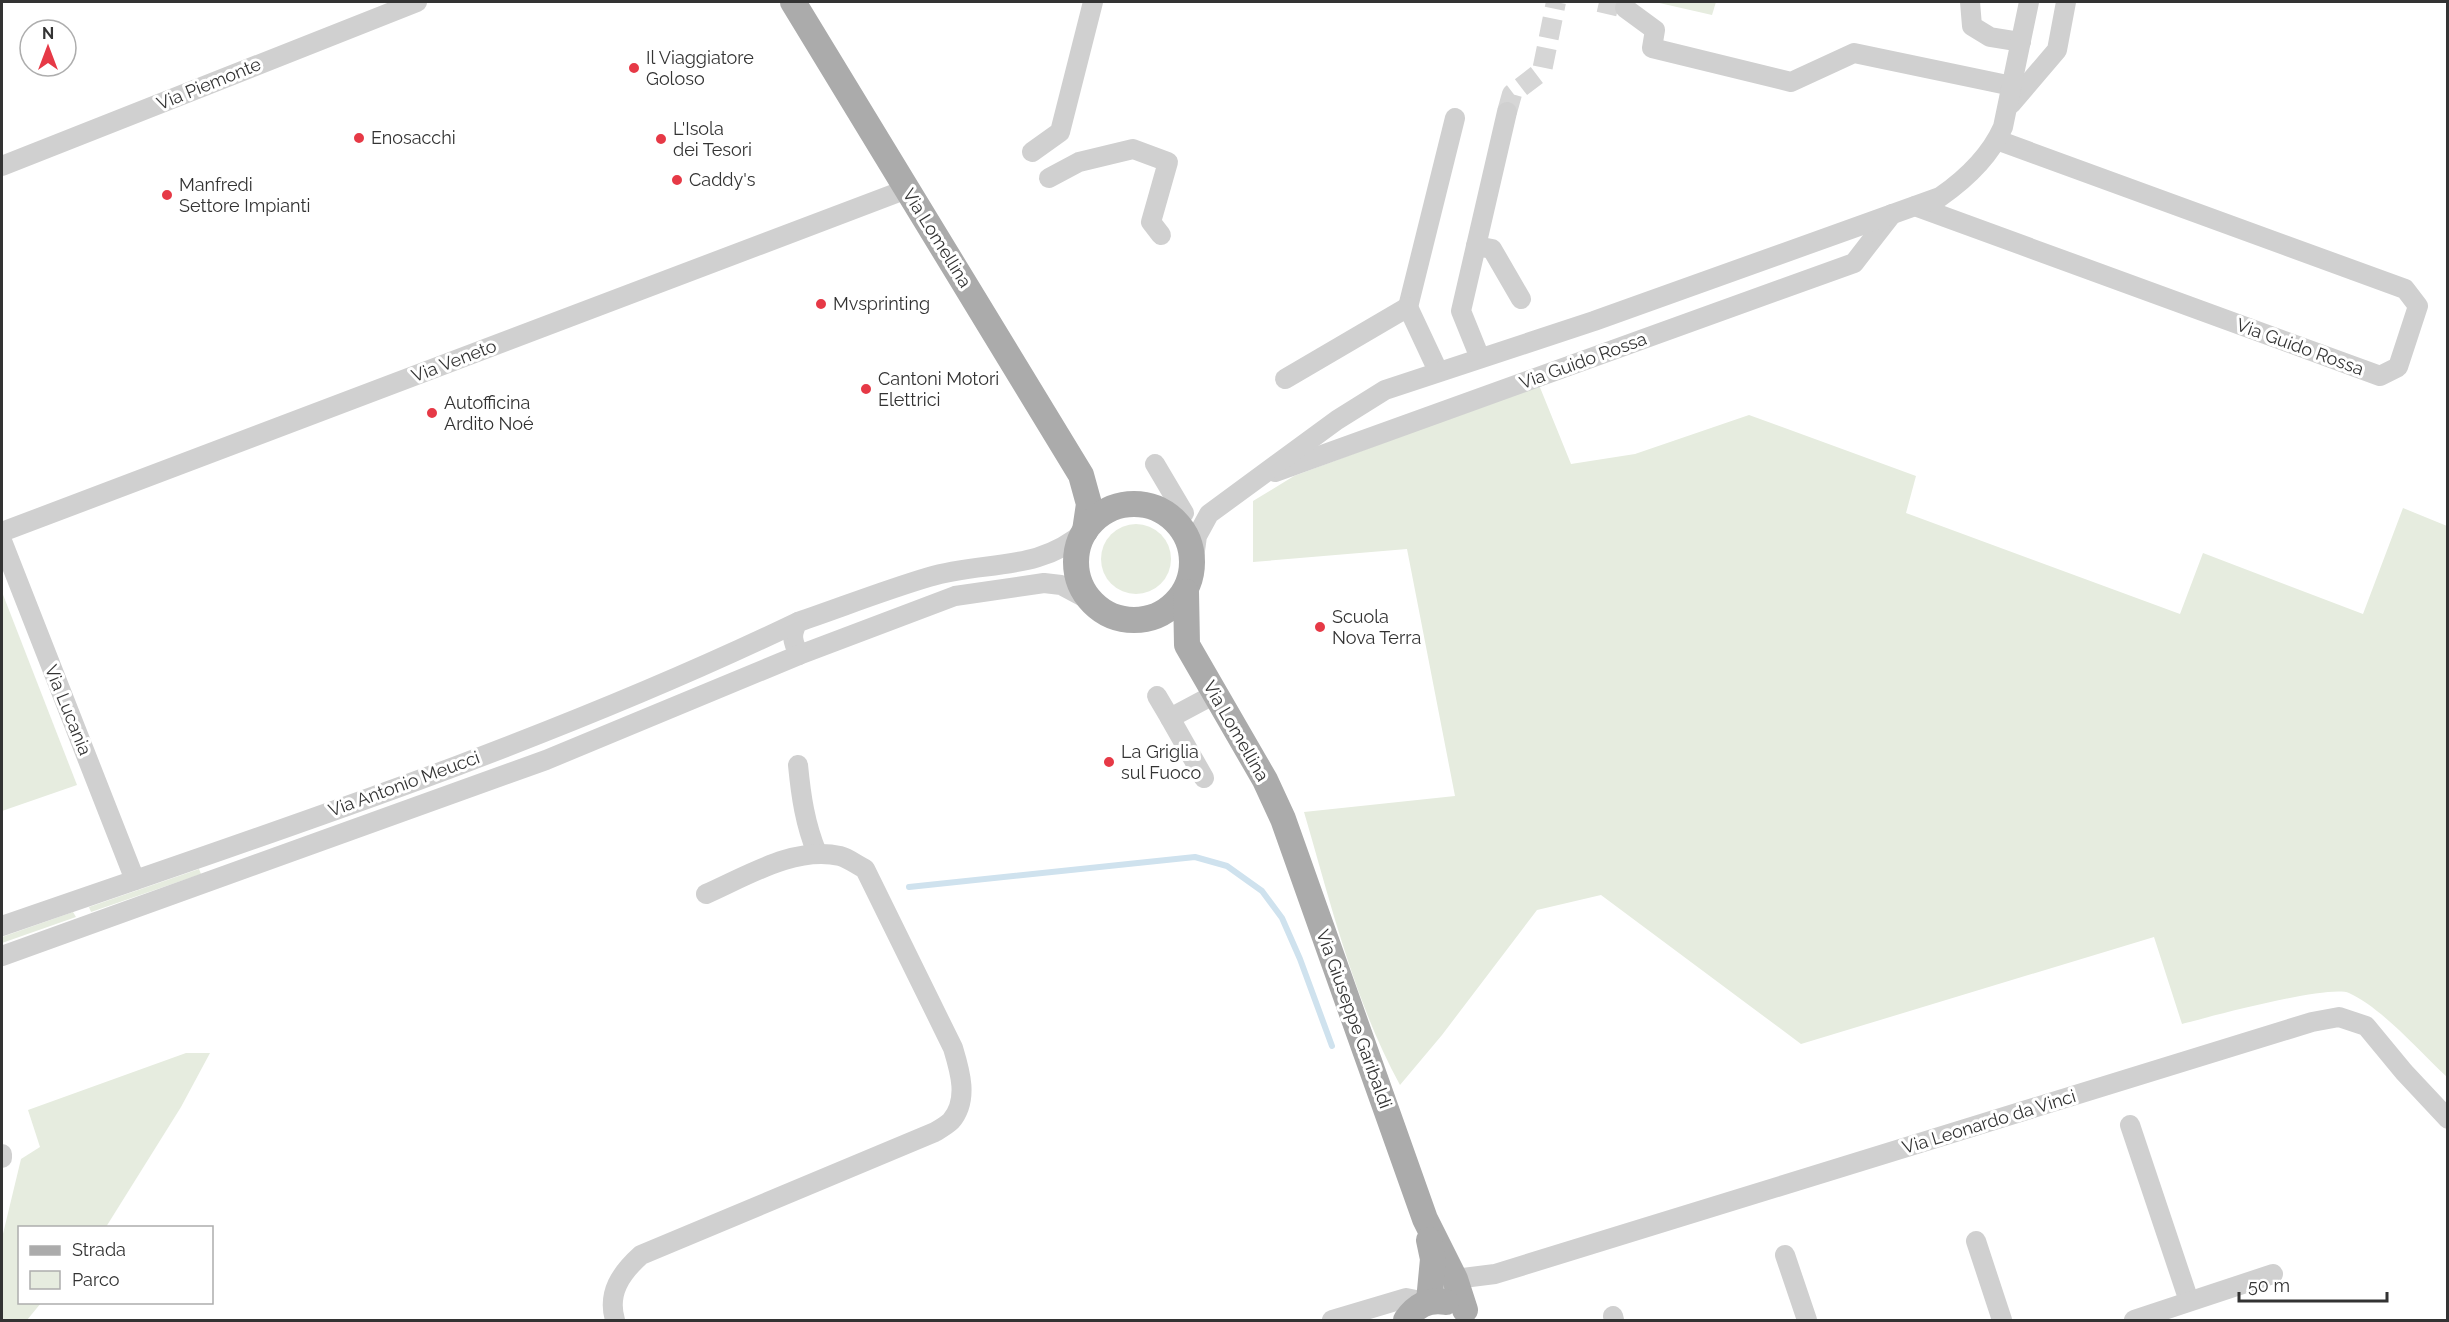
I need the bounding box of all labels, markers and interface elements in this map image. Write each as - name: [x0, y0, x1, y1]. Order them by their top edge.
- north arrow: [18, 18, 78, 78]
- text: N: [42, 24, 54, 43]
- place label: Il Viaggiatore Goloso: [646, 47, 754, 89]
- street label: Via Piemonte: [154, 53, 264, 114]
- marker: Il Viaggiatore Goloso: [627, 61, 641, 75]
- place label: L'Isola dei Tesori: [673, 118, 752, 160]
- place label: Enosacchi: [371, 127, 456, 148]
- marker: Enosacchi: [352, 131, 366, 145]
- marker: L'Isola dei Tesori: [654, 132, 668, 146]
- place label: Caddy's: [689, 169, 756, 190]
- marker: Caddy's: [670, 173, 684, 187]
- place label: Manfredi Settore Impianti: [179, 174, 310, 216]
- street label: Via Lomellina: [899, 184, 976, 291]
- marker: Manfredi Settore Impianti: [160, 188, 174, 202]
- place label: Mvsprinting: [833, 293, 930, 314]
- marker: Mvsprinting: [814, 297, 828, 311]
- street label: Via Guido Rossa: [2234, 314, 2367, 379]
- street label: Via Guido Rossa: [1516, 328, 1649, 393]
- street label: Via Veneto: [408, 335, 499, 386]
- place label: Cantoni Motori Elettrici: [878, 368, 999, 410]
- marker: Cantoni Motori Elettrici: [859, 382, 873, 396]
- place label: Autofficina Ardito Noé: [444, 392, 534, 434]
- marker: Autofficina Ardito Noé: [425, 406, 439, 420]
- place label: Scuola Nova Terra: [1332, 606, 1421, 648]
- marker: Scuola Nova Terra: [1313, 620, 1327, 634]
- street label: Via Lucania: [41, 662, 96, 758]
- street label: Via Lomellina: [1199, 677, 1274, 785]
- place label: La Griglia sul Fuoco: [1121, 741, 1202, 783]
- street label: Via Antonio Meucci: [325, 746, 482, 821]
- marker: La Griglia sul Fuoco: [1102, 755, 1116, 769]
- street label: Via Giuseppe Garibaldi: [1312, 927, 1397, 1111]
- street label: Via Leonardo da Vinci: [1900, 1085, 2078, 1158]
- legend: [18, 1226, 213, 1304]
- text: Strada: [72, 1239, 126, 1260]
- scale bar: [2239, 1265, 2388, 1303]
- text: Parco: [72, 1269, 120, 1290]
- text: 50 m: [2248, 1275, 2290, 1296]

